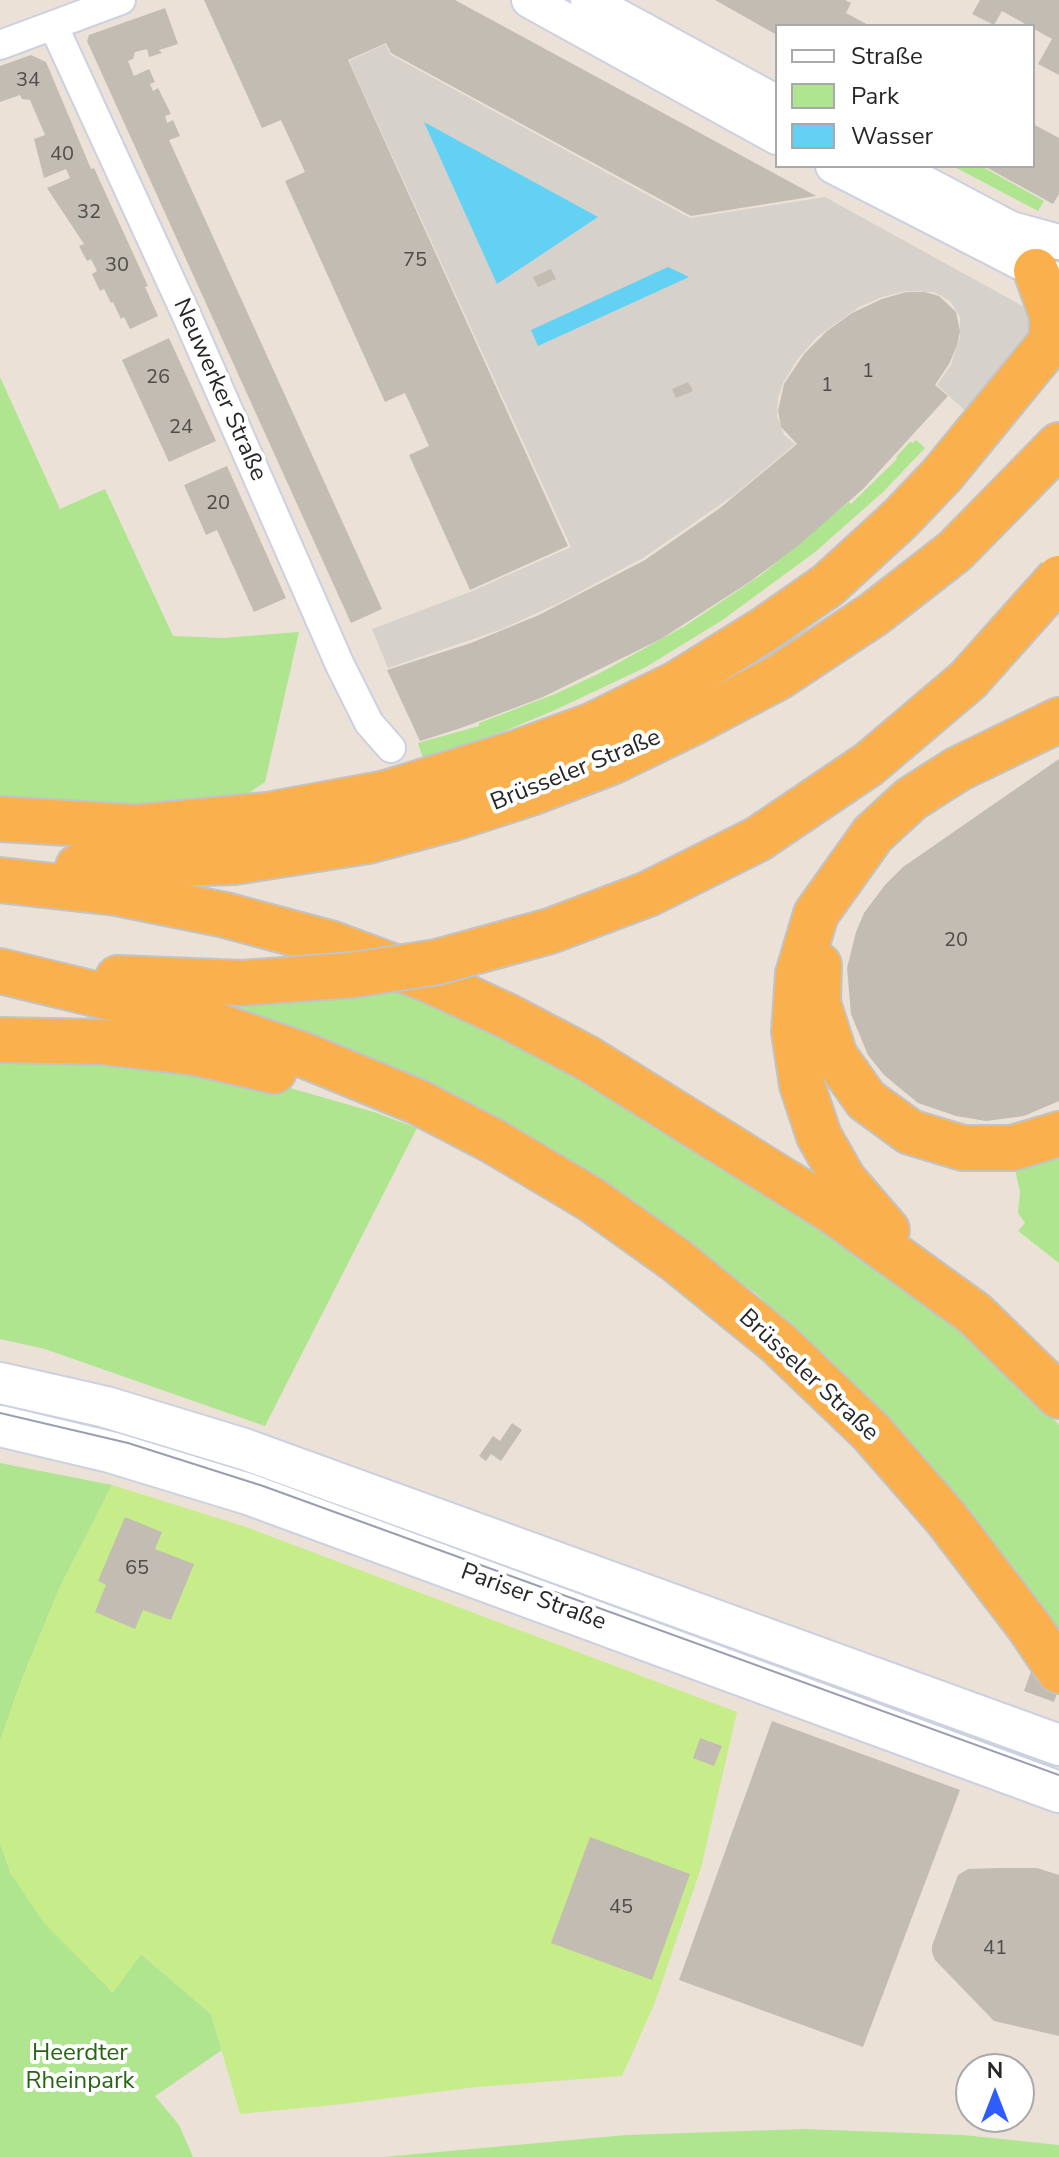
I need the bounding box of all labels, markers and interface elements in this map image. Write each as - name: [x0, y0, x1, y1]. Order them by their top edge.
- legend: [775, 24, 1035, 168]
- text: Straße: [851, 40, 923, 72]
- house number: 34: [16, 69, 40, 93]
- text: Park: [851, 80, 899, 112]
- text: Wasser: [851, 120, 933, 152]
- house number: 40: [50, 143, 74, 167]
- house number: 32: [77, 201, 101, 225]
- house number: 75: [403, 249, 427, 273]
- house number: 30: [105, 254, 129, 278]
- street label: Neuwerker Straße: [166, 294, 272, 486]
- house number: 1: [862, 360, 874, 384]
- house number: 26: [146, 366, 170, 390]
- house number: 1: [821, 374, 833, 398]
- house number: 24: [169, 416, 193, 440]
- house number: 20: [206, 492, 230, 516]
- street label: Brüsseler Straße: [487, 724, 665, 818]
- house number: 20: [944, 929, 968, 953]
- street label: Brüsseler Straße: [732, 1304, 884, 1448]
- house number: 65: [125, 1557, 149, 1581]
- street label: Pariser Straße: [456, 1558, 610, 1638]
- house number: 45: [609, 1896, 633, 1920]
- house number: 41: [983, 1937, 1007, 1961]
- park label: Heerdter Rheinpark: [26, 2040, 134, 2096]
- north arrow: [955, 2053, 1035, 2133]
- text: N: [987, 2056, 1003, 2086]

